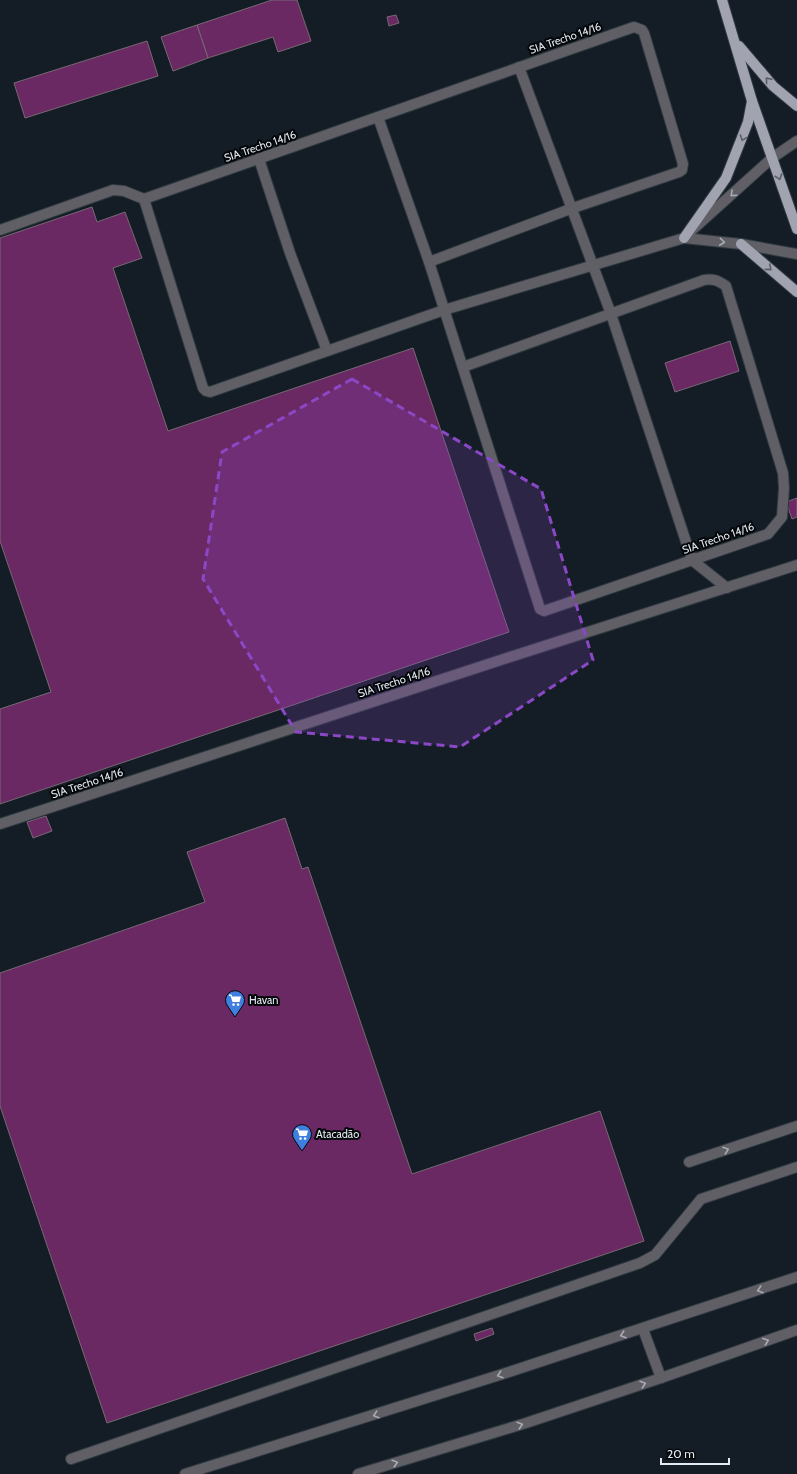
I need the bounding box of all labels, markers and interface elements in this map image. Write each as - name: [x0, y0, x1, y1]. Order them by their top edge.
- street label: SIA Trecho 14/16: [527, 19, 603, 57]
- one-way arrow: [766, 78, 773, 85]
- street label: SIA Trecho 14/16: [222, 127, 298, 165]
- one-way arrow: [739, 135, 747, 142]
- one-way arrow: [774, 174, 783, 181]
- one-way arrow: [730, 189, 738, 196]
- one-way arrow: [719, 238, 725, 247]
- one-way arrow: [765, 264, 772, 271]
- street label: SIA Trecho 14/16: [680, 519, 756, 557]
- street label: SIA Trecho 14/16: [356, 664, 432, 700]
- street label: SIA Trecho 14/16: [49, 765, 125, 801]
- supermarket icon: Havan: [224, 989, 246, 1017]
- place label: Havan: [249, 993, 279, 1007]
- supermarket icon: Atacadão: [291, 1123, 313, 1151]
- place label: Atacadão: [316, 1127, 359, 1141]
- one-way arrow: [722, 1146, 729, 1155]
- one-way arrow: [757, 1285, 764, 1294]
- one-way arrow: [620, 1330, 627, 1339]
- one-way arrow: [762, 1337, 769, 1345]
- one-way arrow: [496, 1370, 503, 1379]
- one-way arrow: [640, 1380, 647, 1389]
- one-way arrow: [372, 1410, 379, 1419]
- one-way arrow: [516, 1421, 523, 1430]
- scale bar: [661, 1440, 729, 1466]
- text: 20 m: [667, 1446, 695, 1461]
- one-way arrow: [392, 1459, 399, 1468]

